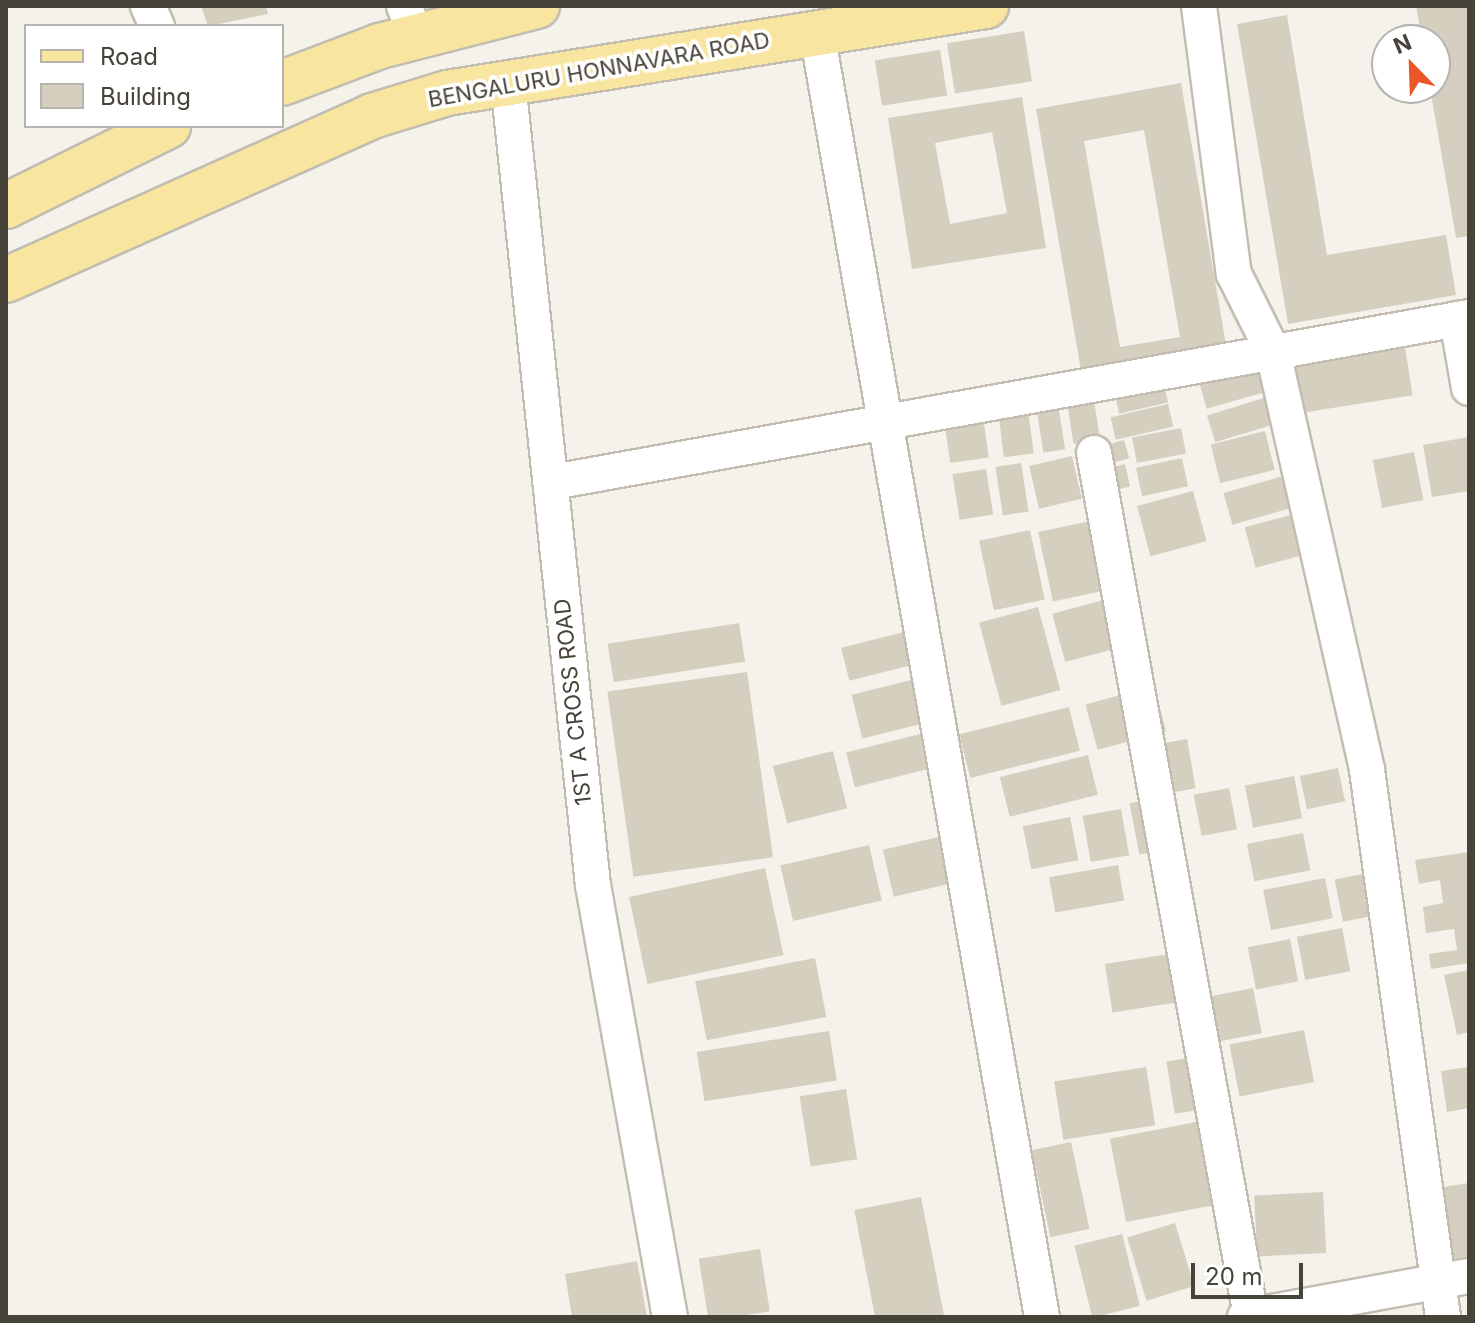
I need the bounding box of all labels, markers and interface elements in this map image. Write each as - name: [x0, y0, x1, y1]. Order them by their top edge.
- legend: [24, 24, 284, 128]
- north arrow: [1371, 24, 1451, 104]
- street label: BENGALURU HONNAVARA ROAD: [426, 27, 772, 113]
- text: N: [1390, 29, 1415, 59]
- text: Road: [100, 42, 158, 71]
- text: Building: [100, 82, 191, 111]
- street label: 1ST A CROSS ROAD: [549, 597, 597, 807]
- scale bar: [1195, 1247, 1307, 1297]
- text: 20 m: [1205, 1262, 1263, 1291]

